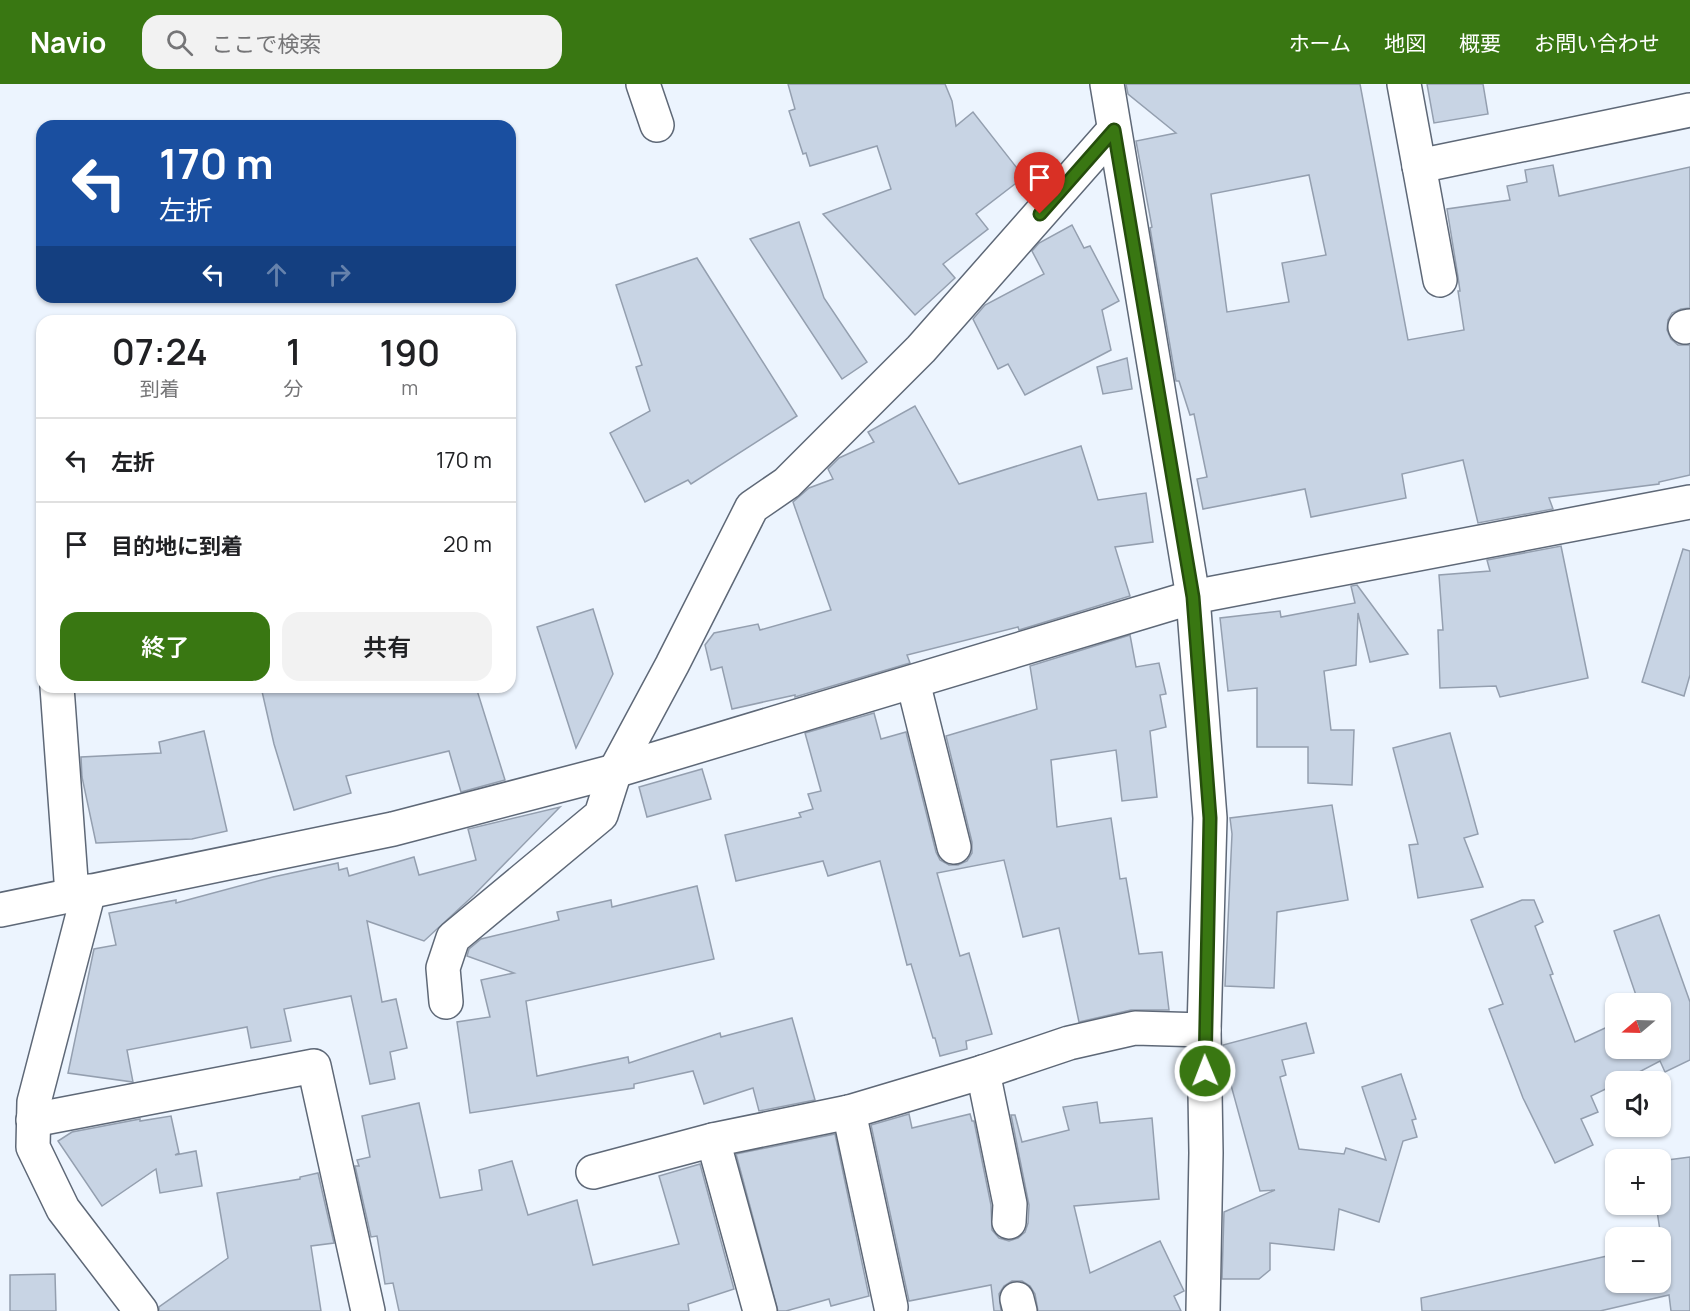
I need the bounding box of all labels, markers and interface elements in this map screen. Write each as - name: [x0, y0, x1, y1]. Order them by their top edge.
- search box: [142, 15, 562, 69]
- text: Navio: [30, 23, 106, 61]
- icon: search: [163, 26, 196, 59]
- text: ここで検索: [211, 29, 321, 59]
- text: ホーム: [1289, 29, 1351, 57]
- text: 地図: [1384, 29, 1426, 57]
- text: 概要: [1459, 29, 1501, 57]
- text: お問い合わせ: [1534, 29, 1660, 57]
- text: 170 m: [159, 134, 274, 192]
- icon: left: [60, 144, 138, 222]
- pin: [1014, 152, 1065, 214]
- icon: arrive: [1023, 161, 1056, 194]
- text: 左折: [159, 191, 213, 228]
- icon: left: [197, 258, 230, 291]
- icon: ahead: [260, 258, 293, 291]
- icon: right: [323, 258, 356, 291]
- text: 07:24: [112, 327, 208, 376]
- text: 1: [286, 327, 301, 376]
- text: 190: [379, 328, 440, 377]
- text: m: [401, 374, 418, 401]
- text: 到着: [140, 375, 180, 402]
- text: 分: [284, 375, 304, 402]
- icon: left: [60, 444, 93, 477]
- text: 170 m: [436, 445, 492, 475]
- text: 左折: [111, 447, 155, 477]
- icon: arrive: [60, 528, 93, 561]
- text: 20 m: [443, 529, 492, 559]
- text: 目的地に到着: [111, 531, 243, 561]
- button: 終了: [60, 612, 270, 681]
- button: 共有: [282, 612, 492, 681]
- north arrow: [1605, 993, 1671, 1059]
- map controls: [1605, 993, 1671, 1293]
- position arrow: [1173, 1039, 1237, 1103]
- button: sound: [1605, 1071, 1671, 1137]
- button: +: [1605, 1149, 1671, 1215]
- button: −: [1605, 1227, 1671, 1293]

